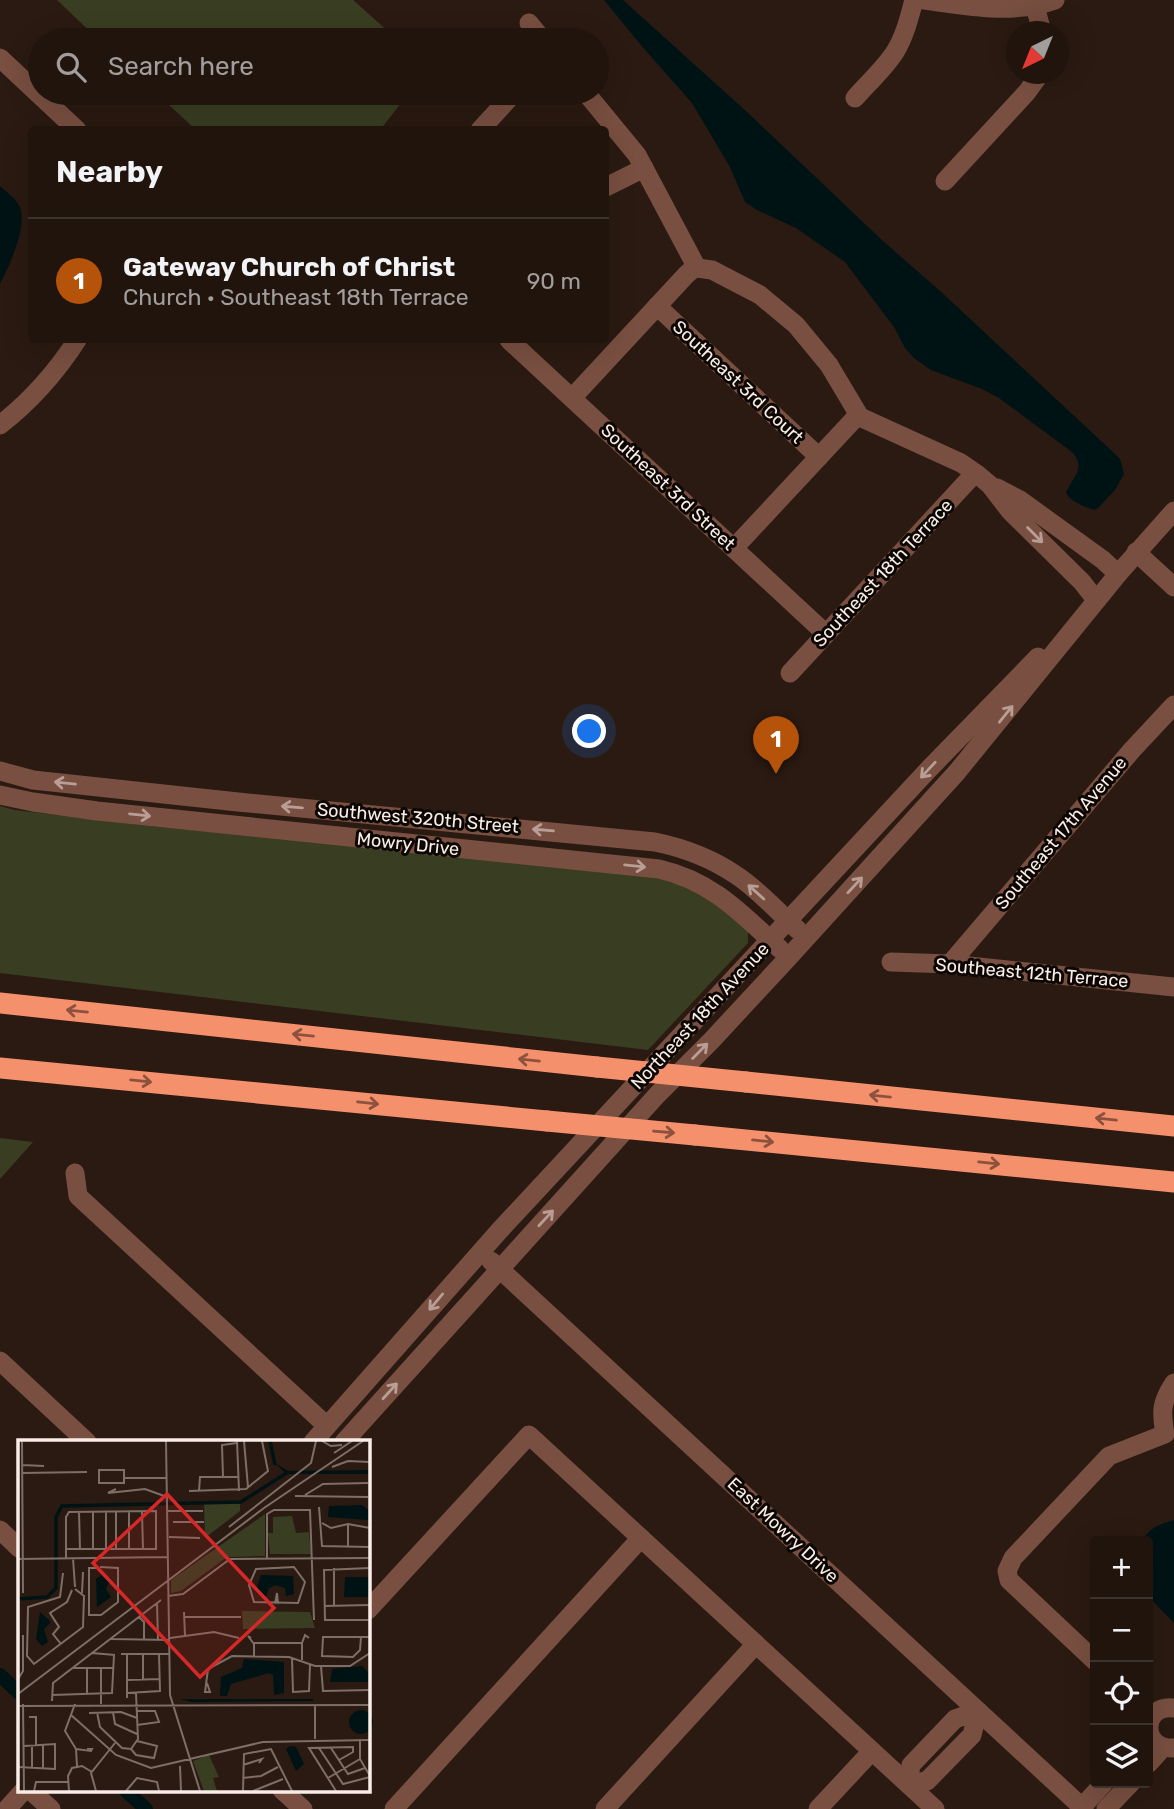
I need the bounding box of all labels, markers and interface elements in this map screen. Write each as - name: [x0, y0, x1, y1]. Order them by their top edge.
- north arrow: [1006, 21, 1069, 84]
- search box: [28, 28, 609, 105]
- icon: search: [52, 48, 90, 86]
- text: Search here: [108, 51, 254, 82]
- text: Nearby: [56, 154, 163, 190]
- text: Gateway Church of Christ: [123, 252, 455, 283]
- text: 1: [73, 267, 85, 295]
- text: 90 m: [527, 267, 581, 295]
- text: Church · Southeast 18th Terrace: [123, 283, 469, 311]
- street label: Southeast 3rd Court: [668, 316, 808, 448]
- street label: Southeast 3rd Street: [596, 419, 740, 555]
- street label: Southeast 18th Terrace: [809, 494, 957, 652]
- one-way arrow: [1027, 527, 1044, 544]
- one-way arrow: [998, 706, 1013, 724]
- your location: [572, 714, 606, 748]
- pin: 1: [753, 716, 799, 774]
- street label: Southeast 17th Avenue: [991, 752, 1131, 914]
- one-way arrow: [919, 761, 936, 778]
- one-way arrow: [55, 777, 77, 790]
- street label: Southwest 320th Street: [316, 798, 520, 838]
- one-way arrow: [281, 800, 304, 813]
- one-way arrow: [128, 809, 151, 822]
- one-way arrow: [532, 823, 554, 836]
- street label: Mowry Drive: [356, 828, 460, 860]
- one-way arrow: [623, 859, 645, 872]
- one-way arrow: [847, 877, 864, 894]
- one-way arrow: [747, 884, 765, 900]
- street label: Northeast 18th Avenue: [626, 938, 774, 1094]
- street label: Southeast 12th Terrace: [935, 954, 1129, 992]
- one-way arrow: [66, 1004, 88, 1017]
- one-way arrow: [292, 1029, 315, 1042]
- one-way arrow: [692, 1043, 709, 1060]
- one-way arrow: [518, 1053, 541, 1066]
- one-way arrow: [129, 1075, 152, 1088]
- one-way arrow: [869, 1089, 892, 1102]
- one-way arrow: [356, 1097, 378, 1110]
- one-way arrow: [1095, 1112, 1118, 1125]
- one-way arrow: [652, 1125, 674, 1138]
- one-way arrow: [751, 1135, 773, 1148]
- one-way arrow: [977, 1157, 1000, 1170]
- one-way arrow: [537, 1210, 554, 1227]
- one-way arrow: [428, 1293, 444, 1311]
- one-way arrow: [382, 1382, 398, 1400]
- inset map: [18, 1440, 369, 1792]
- street label: East Mowry Drive: [723, 1473, 843, 1587]
- map controls: [1090, 1536, 1153, 1788]
- button: +: [1090, 1536, 1153, 1599]
- button: −: [1090, 1599, 1153, 1662]
- button: locate: [1090, 1662, 1153, 1725]
- button: layers: [1090, 1725, 1153, 1788]

